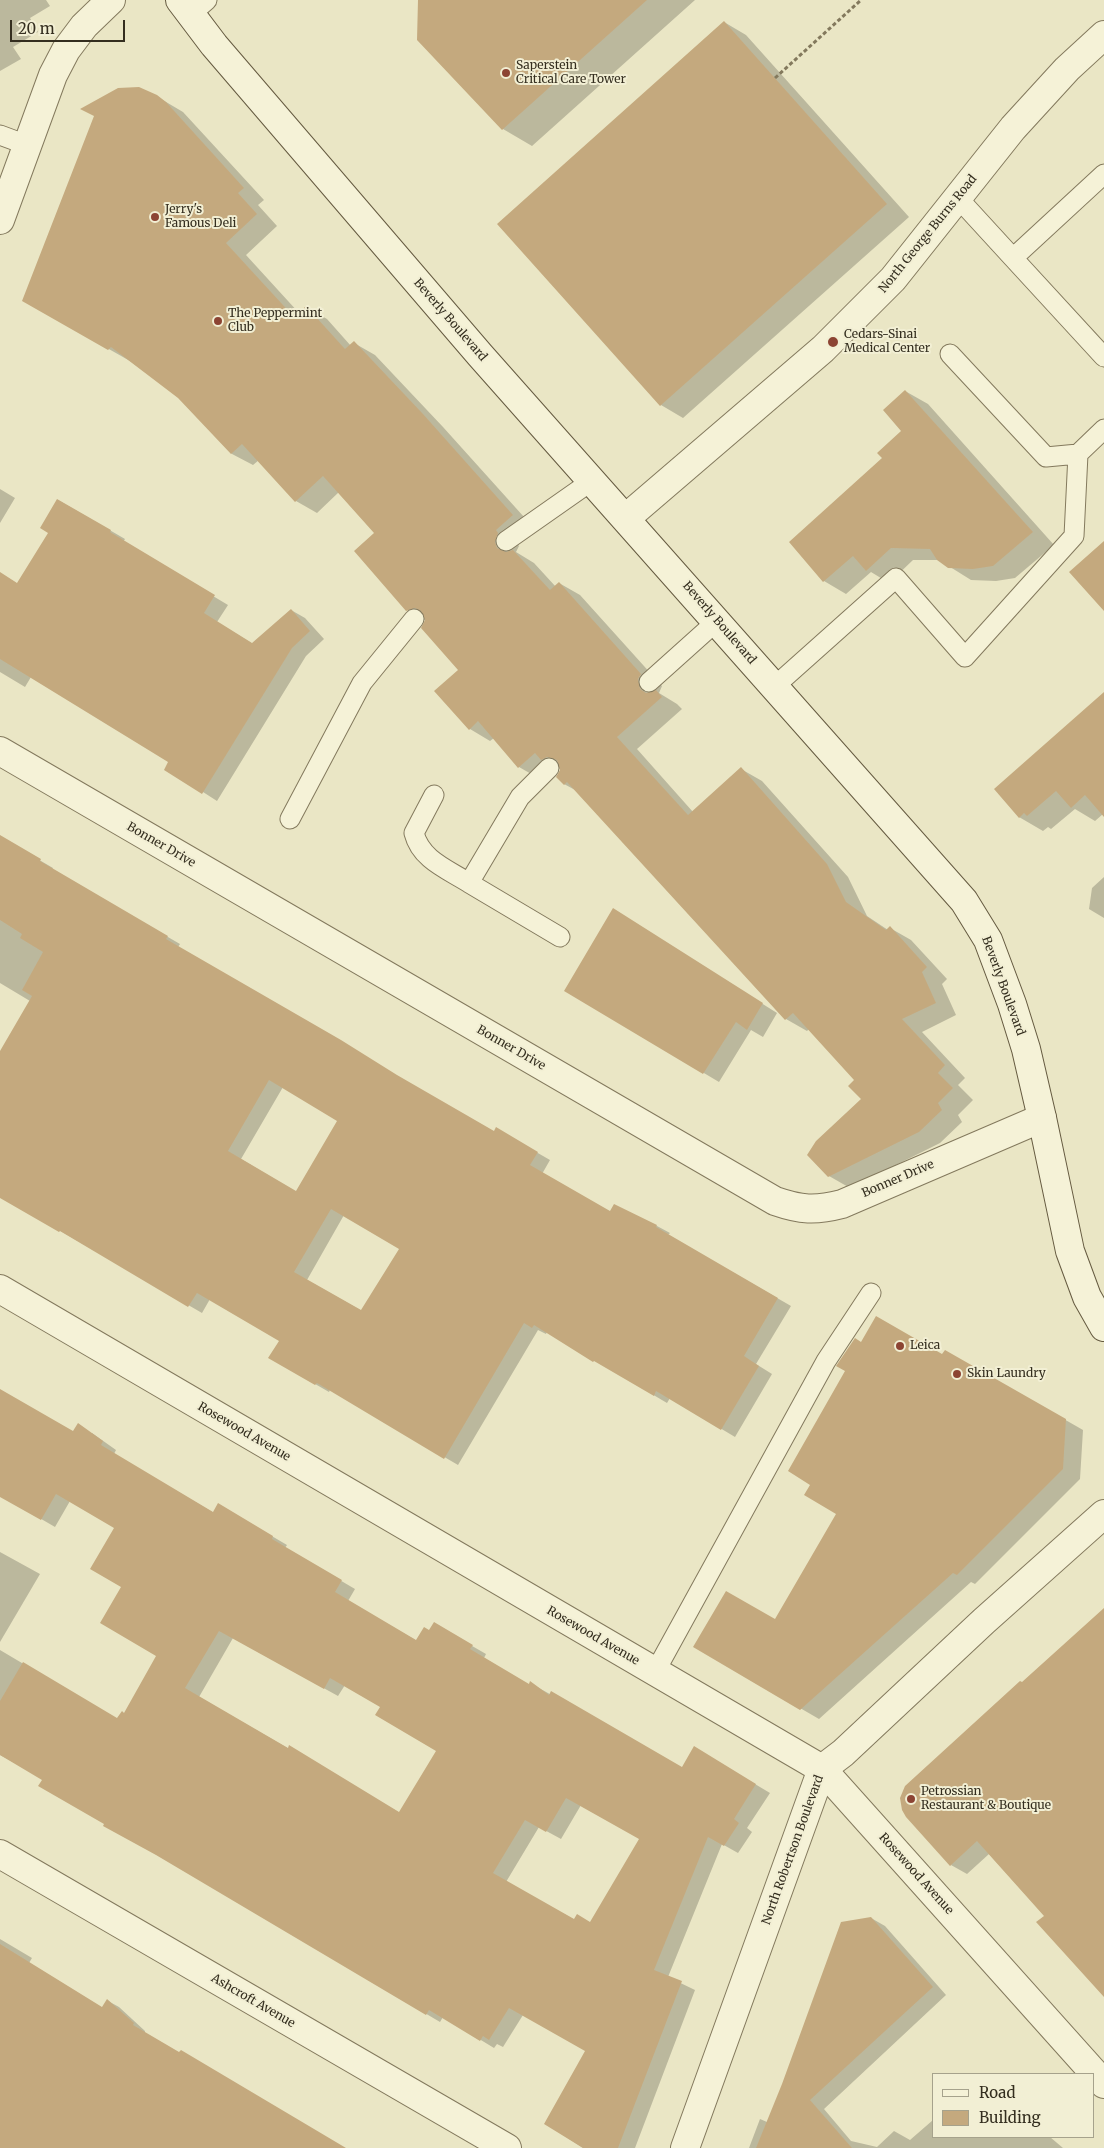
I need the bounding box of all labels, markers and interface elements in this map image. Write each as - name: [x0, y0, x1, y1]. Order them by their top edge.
- scale bar: [12, 10, 128, 42]
- text: 20 m: [18, 19, 55, 38]
- place label: Saperstein Critical Care Tower: [516, 59, 626, 87]
- marker: Saperstein Critical Care Tower: [500, 67, 512, 79]
- street label: North George Burns Road: [876, 172, 980, 296]
- place label: Jerry's Famous Deli: [165, 203, 236, 231]
- marker: Jerry's Famous Deli: [149, 211, 161, 223]
- street label: Beverly Boulevard: [410, 276, 490, 364]
- place label: The Peppermint Club: [228, 307, 322, 335]
- marker: The Peppermint Club: [212, 315, 224, 327]
- place label: Cedars-Sinai Medical Center: [844, 328, 930, 356]
- marker: Cedars-Sinai Medical Center: [826, 335, 840, 349]
- street label: Beverly Boulevard: [679, 579, 759, 667]
- street label: Bonner Drive: [124, 820, 198, 870]
- street label: Beverly Boulevard: [978, 934, 1028, 1038]
- street label: Bonner Drive: [474, 1023, 548, 1073]
- street label: Bonner Drive: [860, 1157, 936, 1201]
- place label: Leica: [910, 1339, 940, 1353]
- marker: Leica: [894, 1340, 906, 1352]
- place label: Skin Laundry: [967, 1367, 1046, 1381]
- marker: Skin Laundry: [951, 1368, 963, 1380]
- street label: Rosewood Avenue: [195, 1400, 293, 1464]
- street label: Rosewood Avenue: [544, 1604, 642, 1668]
- street label: North Robertson Boulevard: [759, 1773, 827, 1927]
- place label: Petrossian Restaurant & Boutique: [921, 1785, 1051, 1813]
- marker: Petrossian Restaurant & Boutique: [905, 1793, 917, 1805]
- street label: Rosewood Avenue: [876, 1830, 956, 1918]
- street label: Ashcroft Avenue: [208, 1971, 298, 2031]
- legend: [932, 2073, 1094, 2138]
- text: Road: [979, 2083, 1015, 2102]
- text: Building: [979, 2108, 1041, 2127]

